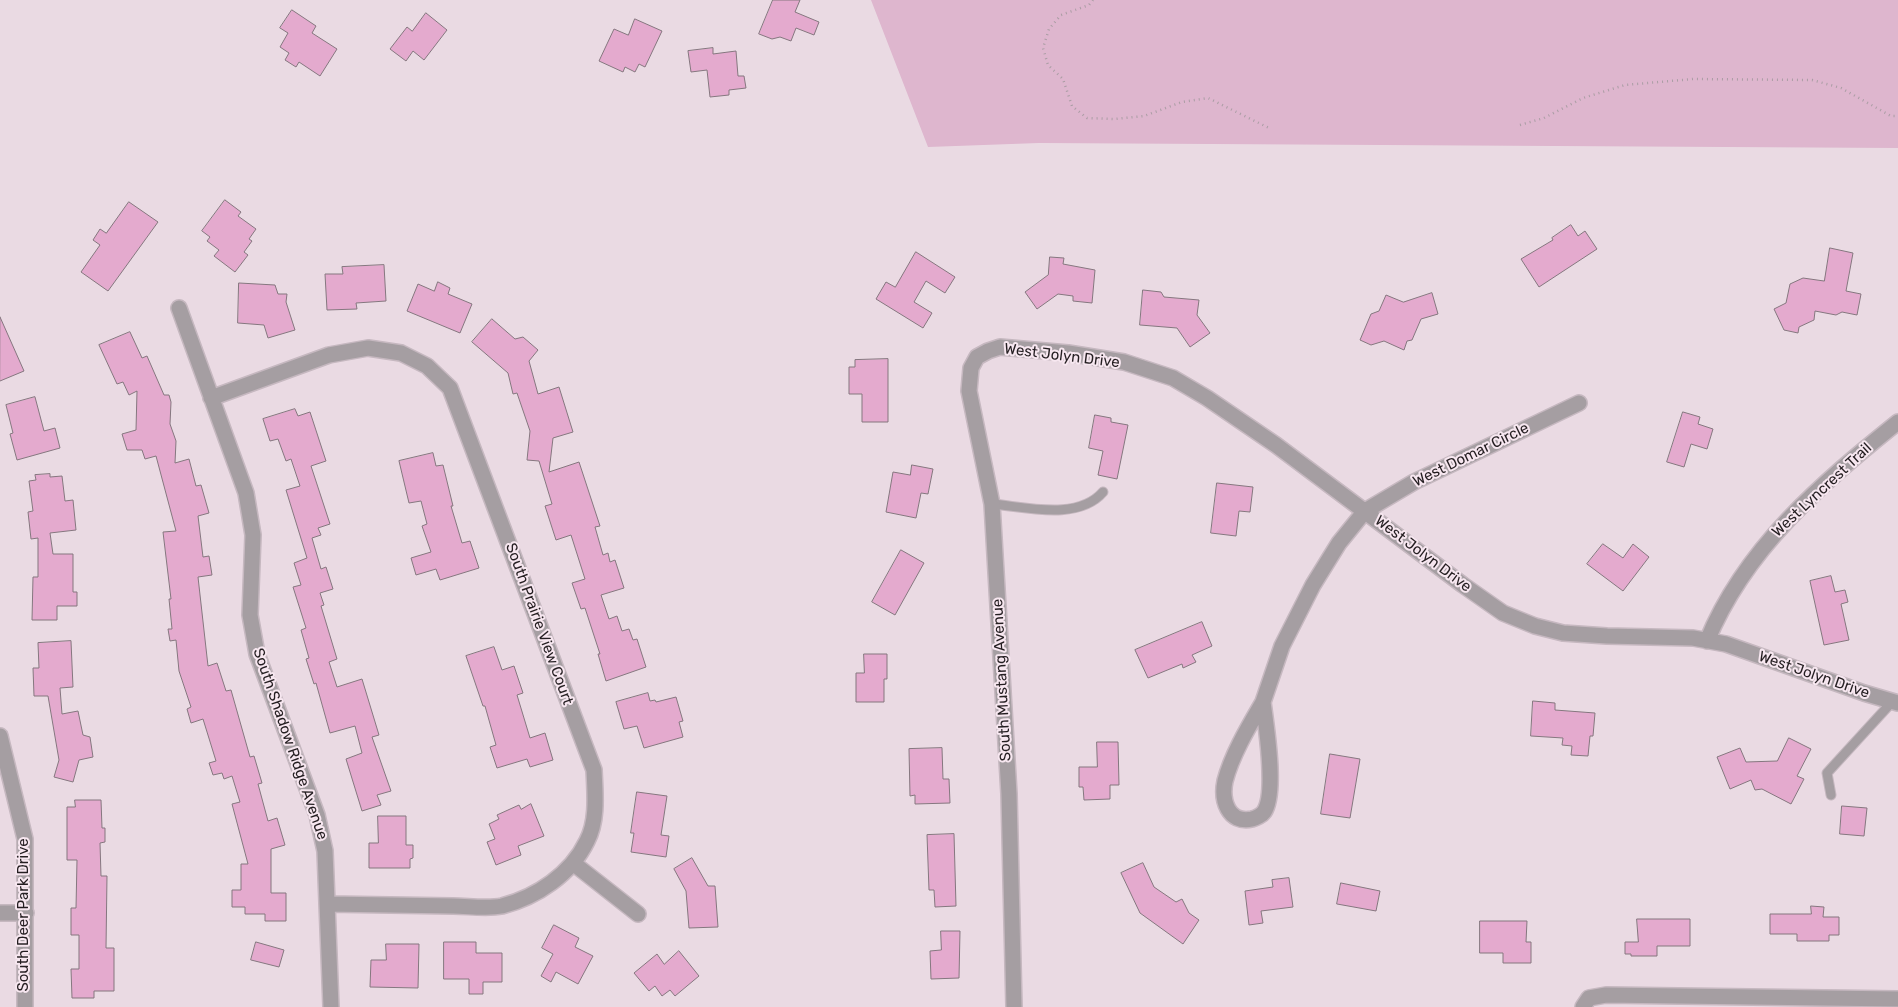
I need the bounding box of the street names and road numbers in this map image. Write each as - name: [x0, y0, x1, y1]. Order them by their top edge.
- street label: West Jolyn Drive: [1003, 340, 1121, 372]
- street label: West Domar Circle: [1410, 419, 1532, 491]
- street label: West Lyncrest Trail: [1768, 439, 1876, 541]
- street label: West Jolyn Drive: [1371, 512, 1475, 596]
- street label: South Prairie View Court: [501, 541, 577, 707]
- street label: South Mustang Avenue: [989, 598, 1015, 762]
- street label: South Shadow Ridge Avenue: [249, 646, 331, 842]
- street label: West Jolyn Drive: [1756, 648, 1872, 702]
- street label: South Deer Park Drive: [15, 838, 33, 992]

